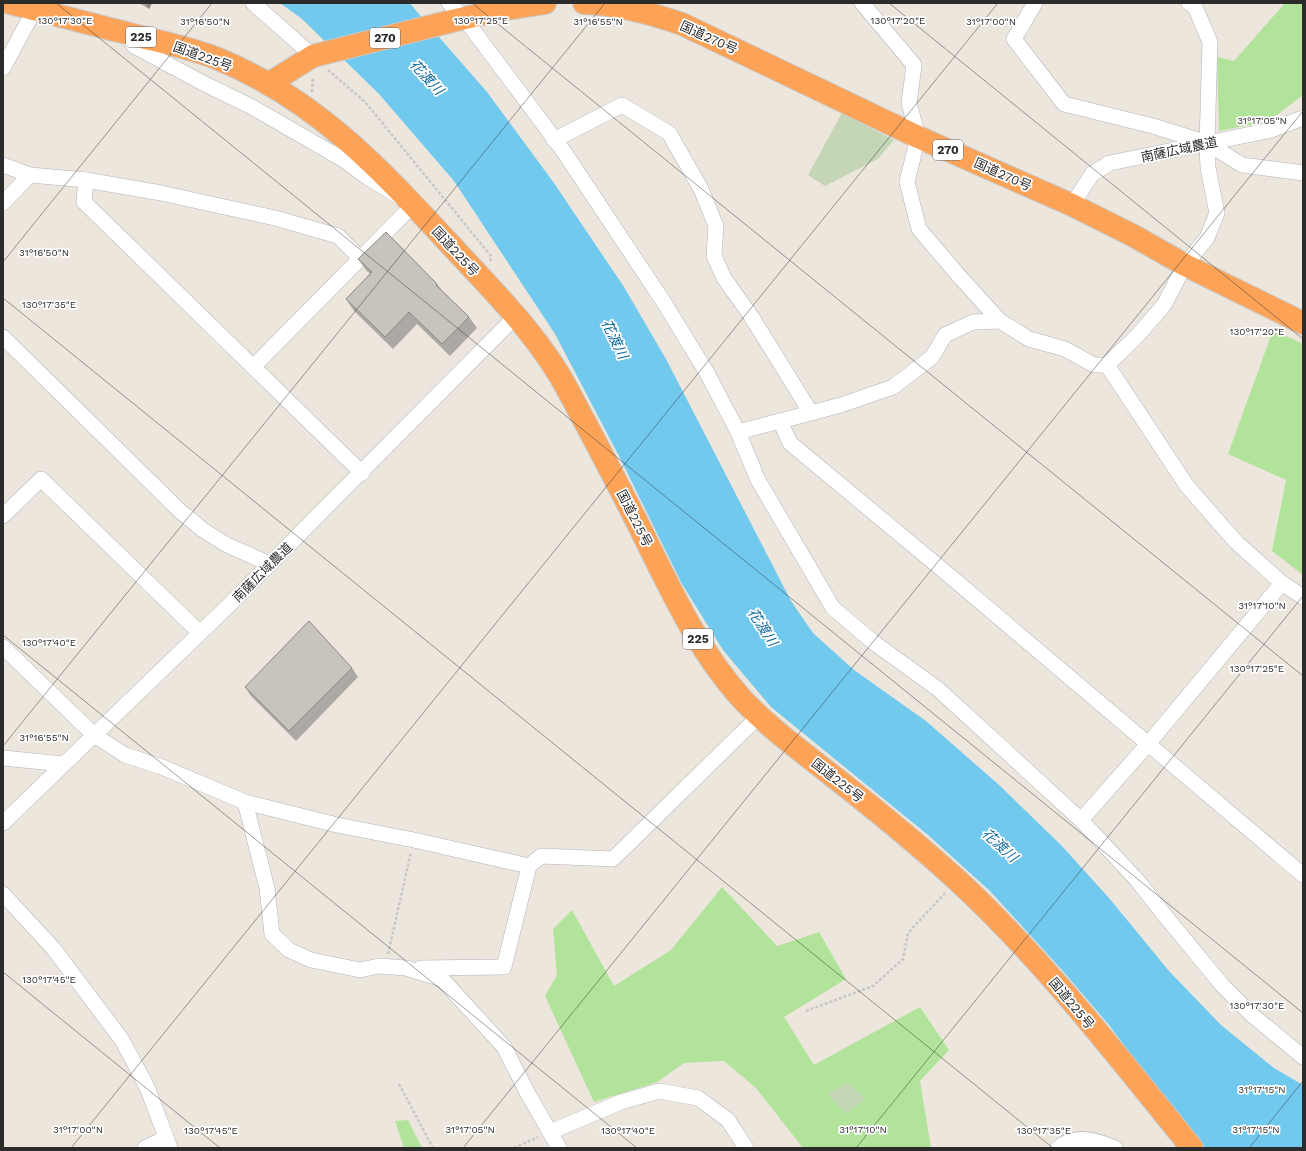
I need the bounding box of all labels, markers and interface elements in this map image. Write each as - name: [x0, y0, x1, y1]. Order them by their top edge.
- text: 130°17'30"E: [38, 15, 92, 26]
- text: 130°17'25"E: [454, 15, 508, 26]
- text: 130°17'20"E: [871, 15, 925, 26]
- text: 31°16'50"N: [180, 16, 230, 27]
- text: 31°16'55"N: [573, 16, 623, 27]
- text: 31°17'00"N: [966, 16, 1016, 27]
- street label: 国道270号: [678, 18, 740, 57]
- road number: 225: [126, 27, 156, 47]
- road number: 270: [370, 28, 400, 48]
- street label: 国道225号: [171, 39, 234, 74]
- water label: 花渡川: [407, 56, 449, 99]
- text: 31°17'05"N: [1237, 115, 1287, 126]
- street label: 南薩広域農道: [1139, 134, 1219, 165]
- road number: 270: [933, 140, 963, 160]
- street label: 国道270号: [972, 155, 1034, 194]
- street label: 国道225号: [429, 224, 482, 279]
- text: 31°16'50"N: [19, 247, 69, 258]
- text: 130°17'35"E: [22, 299, 76, 310]
- water label: 花渡川: [599, 317, 632, 363]
- text: 130°17'20"E: [1230, 326, 1284, 337]
- street label: 国道225号: [614, 487, 655, 549]
- street label: 南薩広域農道: [229, 539, 295, 605]
- text: 31°17'10"N: [1238, 600, 1286, 611]
- water label: 花渡川: [745, 605, 782, 651]
- road number: 225: [683, 629, 713, 649]
- text: 130°17'40"E: [22, 637, 76, 648]
- text: 130°17'25"E: [1230, 663, 1284, 674]
- text: 31°16'55"N: [19, 732, 69, 743]
- street label: 国道225号: [809, 755, 867, 805]
- water label: 花渡川: [979, 825, 1022, 866]
- text: 130°17'45"E: [22, 974, 76, 985]
- street label: 国道225号: [1046, 975, 1097, 1032]
- text: 130°17'30"E: [1230, 1000, 1284, 1011]
- text: 31°17'15"N: [1238, 1084, 1286, 1095]
- text: 31°17'00"N: [53, 1124, 103, 1135]
- text: 31°17'05"N: [445, 1124, 495, 1135]
- text: 31°17'10"N: [839, 1124, 887, 1135]
- text: 31°17'15"N: [1232, 1124, 1280, 1135]
- text: 130°17'45"E: [184, 1125, 238, 1136]
- text: 130°17'40"E: [601, 1125, 655, 1136]
- text: 130°17'35"E: [1017, 1125, 1071, 1136]

